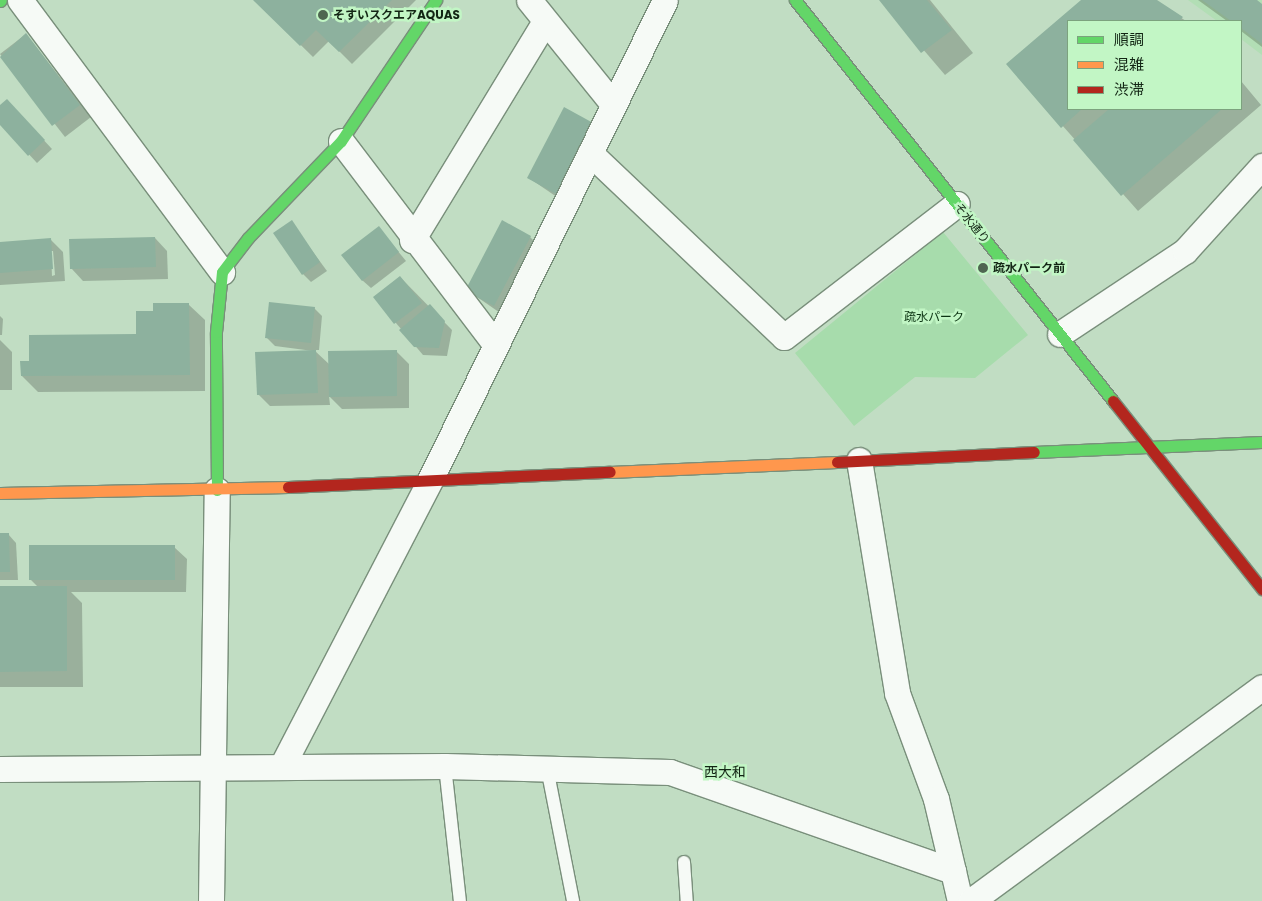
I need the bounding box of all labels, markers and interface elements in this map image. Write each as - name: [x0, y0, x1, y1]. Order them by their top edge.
- place label: そすいスクエアAQUAS: [333, 8, 460, 22]
- marker: そすいスクエアAQUAS: [317, 9, 329, 21]
- legend: [1067, 20, 1242, 110]
- text: 順調: [1114, 29, 1144, 50]
- text: 混雑: [1114, 54, 1144, 75]
- text: 渋滞: [1114, 79, 1144, 100]
- street label: そ水通り: [951, 200, 993, 246]
- place label: 疏水パーク前: [993, 261, 1065, 275]
- marker: 疏水パーク前: [977, 262, 989, 274]
- park label: 疏水パーク: [904, 310, 964, 324]
- district label: 西大和: [704, 764, 746, 780]

